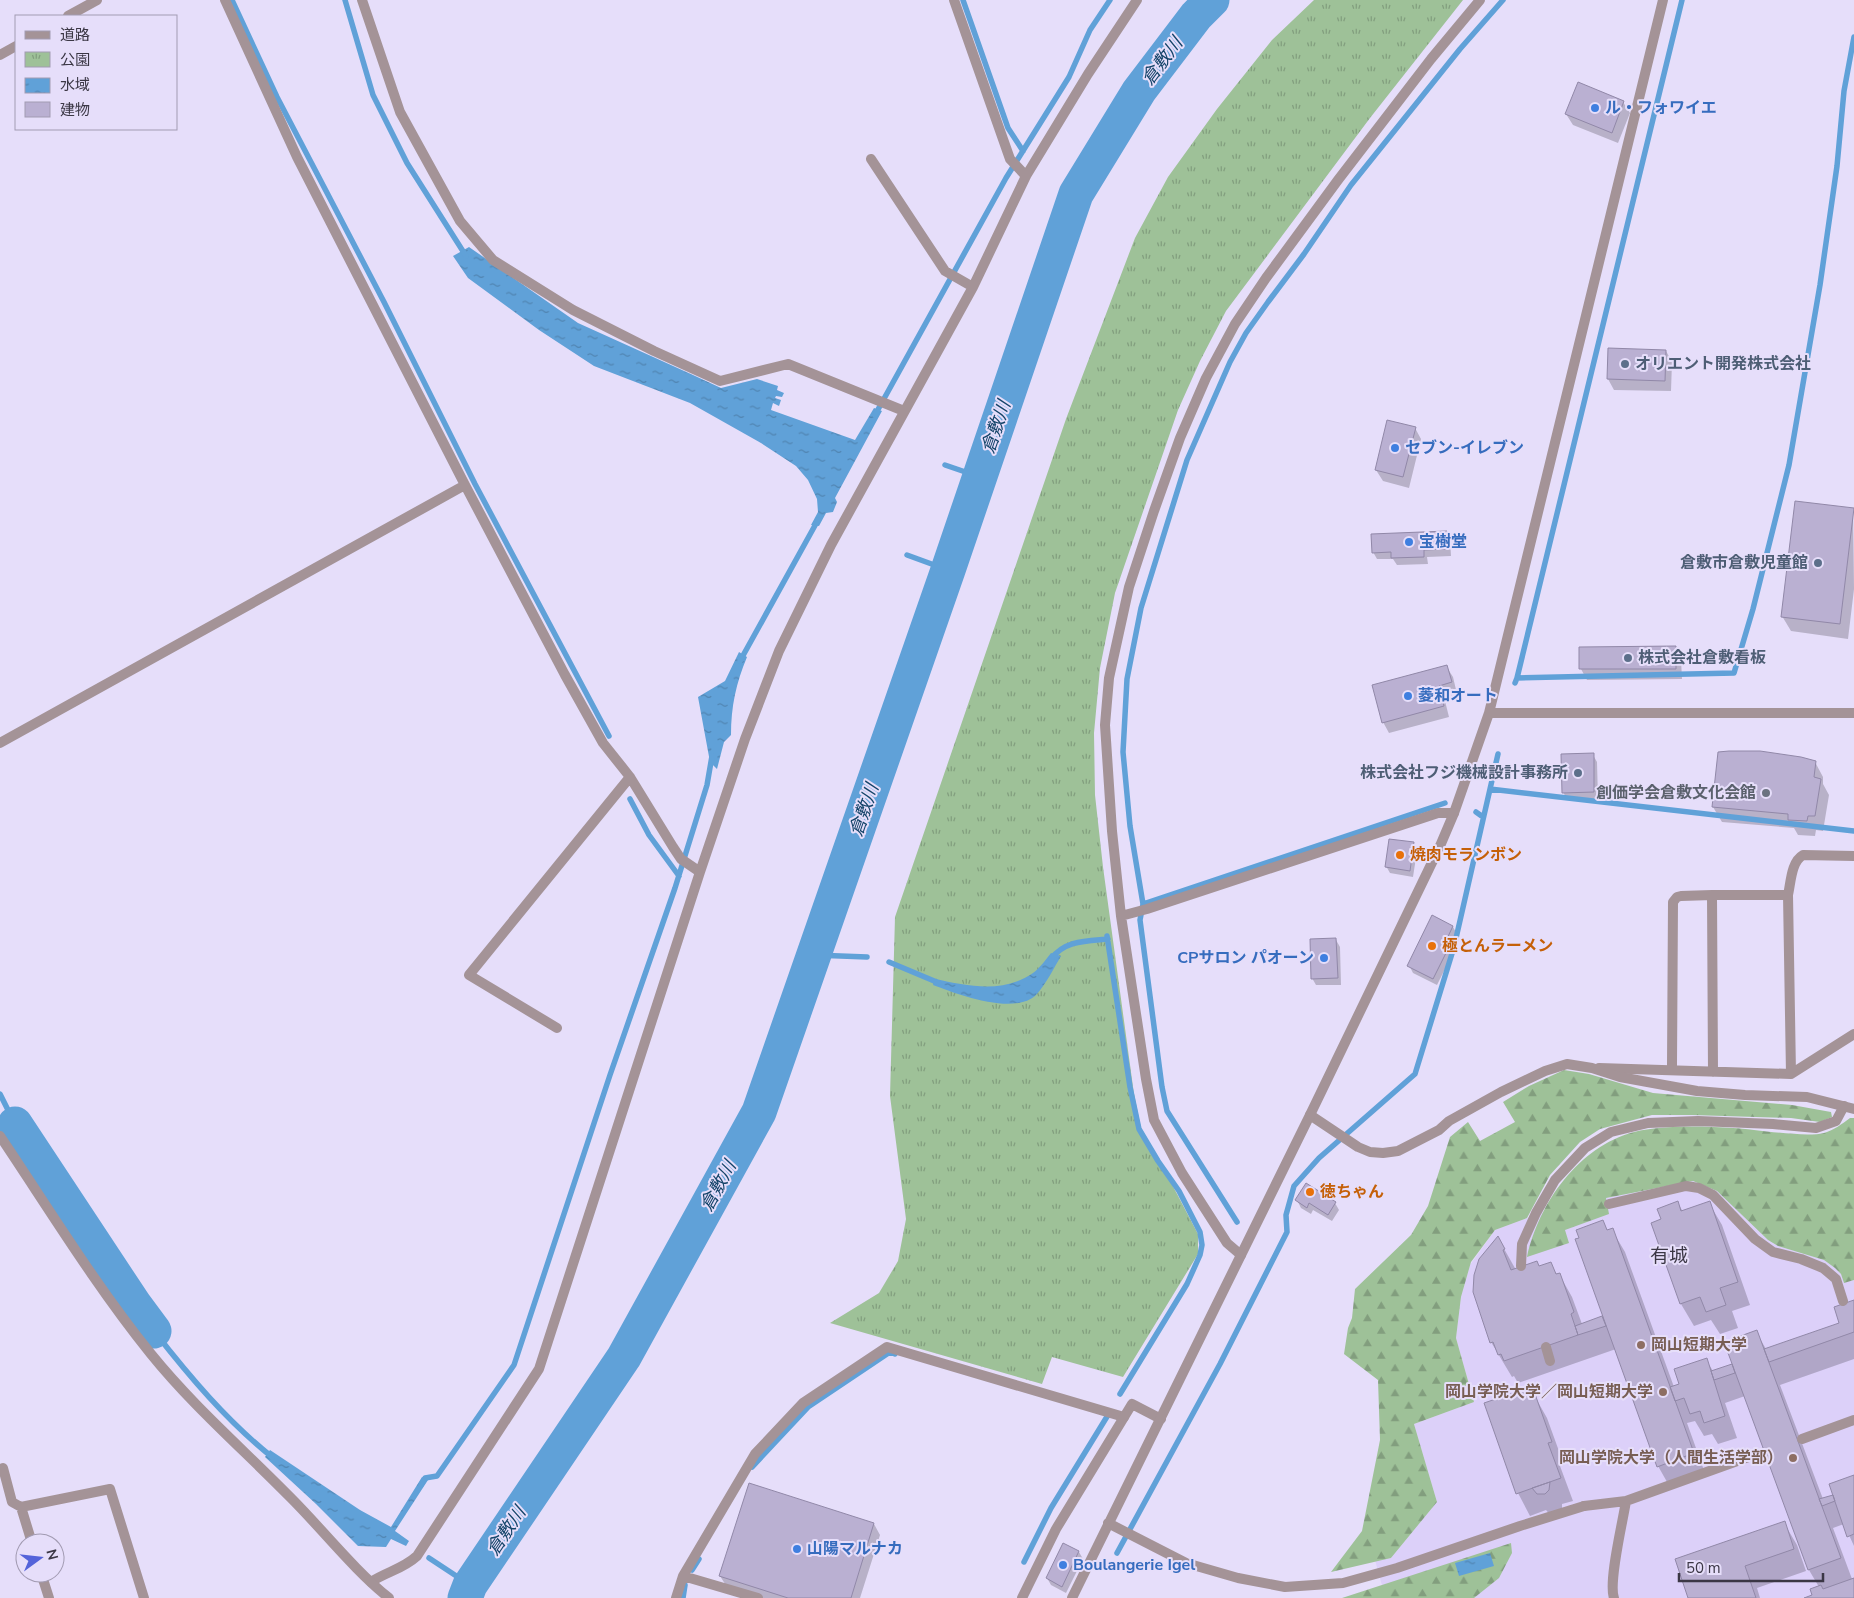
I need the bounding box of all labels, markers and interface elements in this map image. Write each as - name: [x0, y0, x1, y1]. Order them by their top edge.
- legend: [15, 15, 178, 130]
- text: 道路: [60, 25, 90, 45]
- water label: 倉敷川: [1136, 31, 1189, 90]
- text: 公園: [60, 50, 90, 70]
- text: 水域: [60, 75, 90, 95]
- place label: ル・フォワイエ: [1605, 97, 1717, 119]
- text: 建物: [60, 100, 90, 120]
- marker: ル・フォワイエ: [1589, 102, 1601, 114]
- place label: オリエント開発株式会社: [1635, 353, 1811, 375]
- marker: オリエント開発株式会社: [1619, 358, 1631, 370]
- water label: 倉敷川: [976, 396, 1017, 456]
- place label: セブン-イレブン: [1405, 437, 1524, 459]
- marker: セブン-イレブン: [1389, 442, 1401, 454]
- place label: 宝樹堂: [1419, 531, 1467, 553]
- marker: 宝樹堂: [1403, 536, 1415, 548]
- place label: 倉敷市倉敷児童館: [1680, 552, 1808, 574]
- marker: 倉敷市倉敷児童館: [1812, 557, 1824, 569]
- place label: 株式会社倉敷看板: [1638, 647, 1766, 669]
- marker: 株式会社倉敷看板: [1622, 652, 1634, 664]
- place label: 菱和オート: [1418, 685, 1498, 707]
- marker: 菱和オート: [1402, 690, 1414, 702]
- place label: 株式会社フジ機械設計事務所: [1360, 762, 1568, 784]
- marker: 株式会社フジ機械設計事務所: [1572, 767, 1584, 779]
- water label: 倉敷川: [844, 779, 885, 839]
- place label: 創価学会倉敷文化会館: [1596, 782, 1756, 804]
- marker: 創価学会倉敷文化会館: [1760, 787, 1772, 799]
- place label: 焼肉モランボン: [1410, 844, 1522, 866]
- marker: 焼肉モランボン: [1394, 849, 1406, 861]
- place label: 極とんラーメン: [1442, 935, 1553, 957]
- marker: 極とんラーメン: [1426, 940, 1438, 952]
- place label: CPサロン パオーン: [1177, 947, 1314, 969]
- marker: CPサロン パオーン: [1318, 952, 1330, 964]
- water label: 倉敷川: [694, 1155, 743, 1215]
- place label: 徳ちゃん: [1320, 1181, 1384, 1203]
- marker: 徳ちゃん: [1304, 1186, 1316, 1198]
- district label: 有城: [1650, 1243, 1688, 1269]
- place label: 岡山短期大学: [1651, 1334, 1747, 1356]
- marker: 岡山短期大学: [1635, 1339, 1647, 1351]
- place label: 岡山学院大学／岡山短期大学: [1445, 1381, 1653, 1403]
- marker: 岡山学院大学／岡山短期大学: [1657, 1386, 1669, 1398]
- place label: 岡山学院大学（人間生活学部）: [1559, 1447, 1783, 1469]
- marker: 岡山学院大学（人間生活学部）: [1787, 1452, 1799, 1464]
- water label: 倉敷川: [481, 1500, 532, 1560]
- north arrow: [15, 1533, 65, 1583]
- place label: 山陽マルナカ: [807, 1538, 903, 1560]
- marker: 山陽マルナカ: [791, 1543, 803, 1555]
- text: N: [42, 1547, 63, 1562]
- scale bar: [1679, 1550, 1823, 1582]
- place label: Boulangerie Igel: [1073, 1554, 1195, 1576]
- text: 50 m: [1686, 1558, 1721, 1578]
- marker: Boulangerie Igel: [1057, 1559, 1069, 1571]

